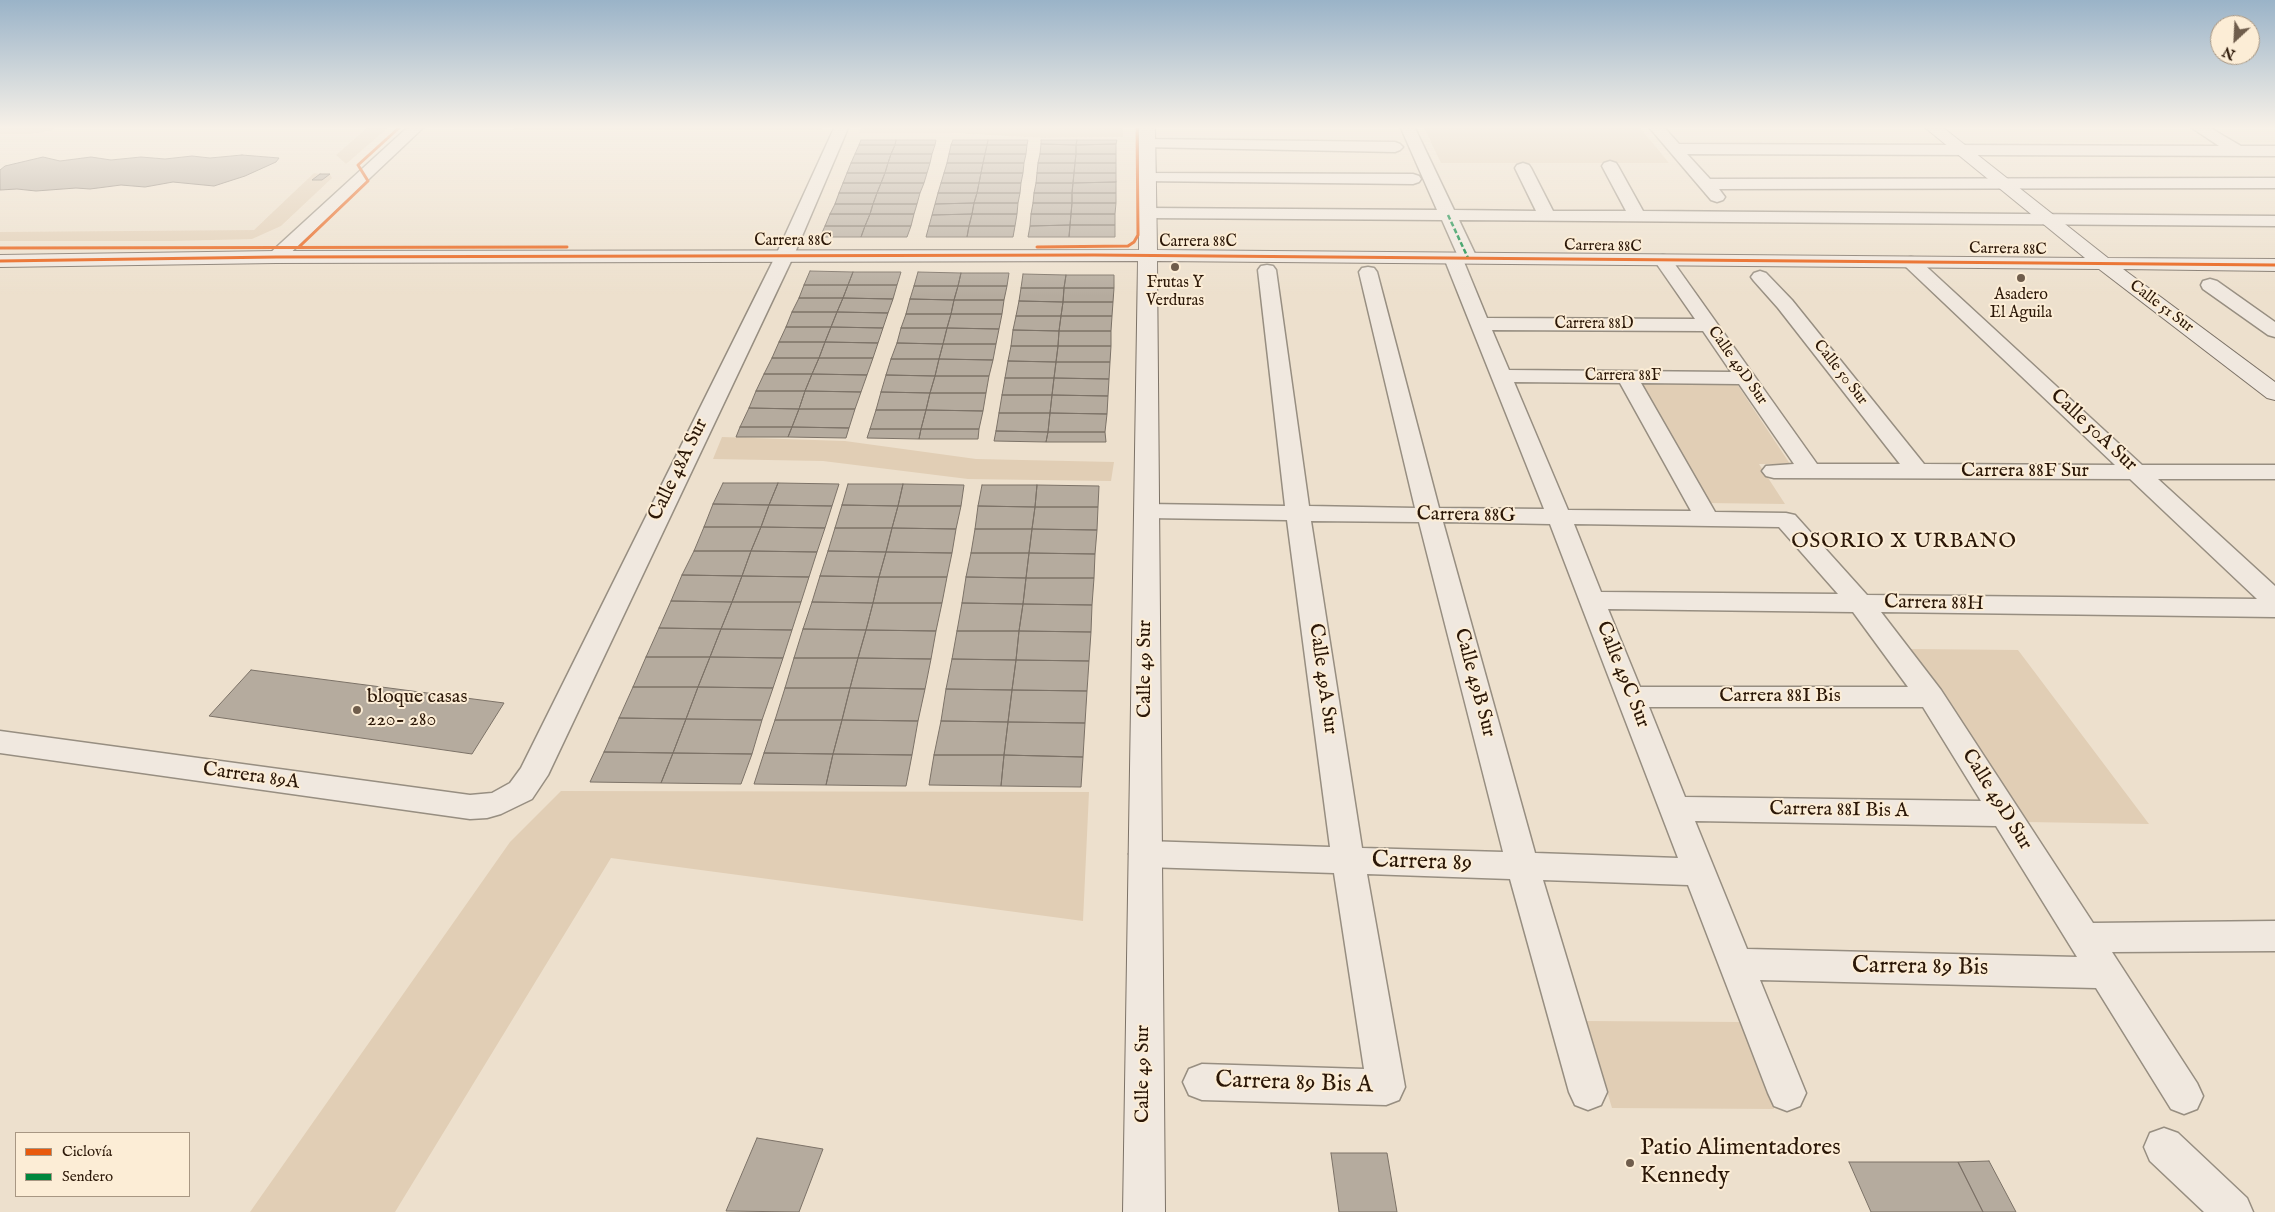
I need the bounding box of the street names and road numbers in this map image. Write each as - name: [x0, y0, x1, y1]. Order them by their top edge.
- street label: Carrera 88C: [754, 232, 832, 252]
- street label: Carrera 88C: [1159, 233, 1237, 253]
- street label: Carrera 88C: [1564, 237, 1642, 257]
- street label: Carrera 88C: [1969, 240, 2047, 260]
- street label: Calle 51 Sur: [2125, 277, 2197, 337]
- street label: Carrera 88D: [1554, 315, 1634, 335]
- street label: Calle 49D Sur: [1703, 323, 1771, 409]
- street label: Calle 50 Sur: [1809, 337, 1871, 409]
- street label: Carrera 88F: [1585, 367, 1661, 387]
- street label: Calle 50A Sur: [2045, 385, 2141, 477]
- street label: Calle 48A Sur: [644, 415, 714, 525]
- street label: Carrera 88F Sur: [1961, 460, 2089, 484]
- street label: Carrera 88G: [1416, 503, 1516, 529]
- street label: Carrera 88H: [1884, 591, 1984, 617]
- street label: Calle 49C Sur: [1590, 618, 1654, 732]
- street label: Calle 49 Sur: [1134, 620, 1158, 718]
- street label: Calle 49A Sur: [1302, 622, 1342, 736]
- street label: Calle 49B Sur: [1448, 626, 1500, 740]
- street label: Carrera 88I Bis: [1719, 685, 1841, 709]
- street label: Calle 49D Sur: [1956, 745, 2036, 855]
- street label: Carrera 89A: [201, 758, 301, 796]
- street label: Carrera 88I Bis A: [1769, 798, 1909, 824]
- street label: Carrera 89: [1371, 847, 1473, 879]
- street label: Carrera 89 Bis: [1852, 952, 1988, 984]
- street label: Calle 49 Sur: [1132, 1025, 1156, 1123]
- street label: Carrera 89 Bis A: [1215, 1067, 1373, 1101]

